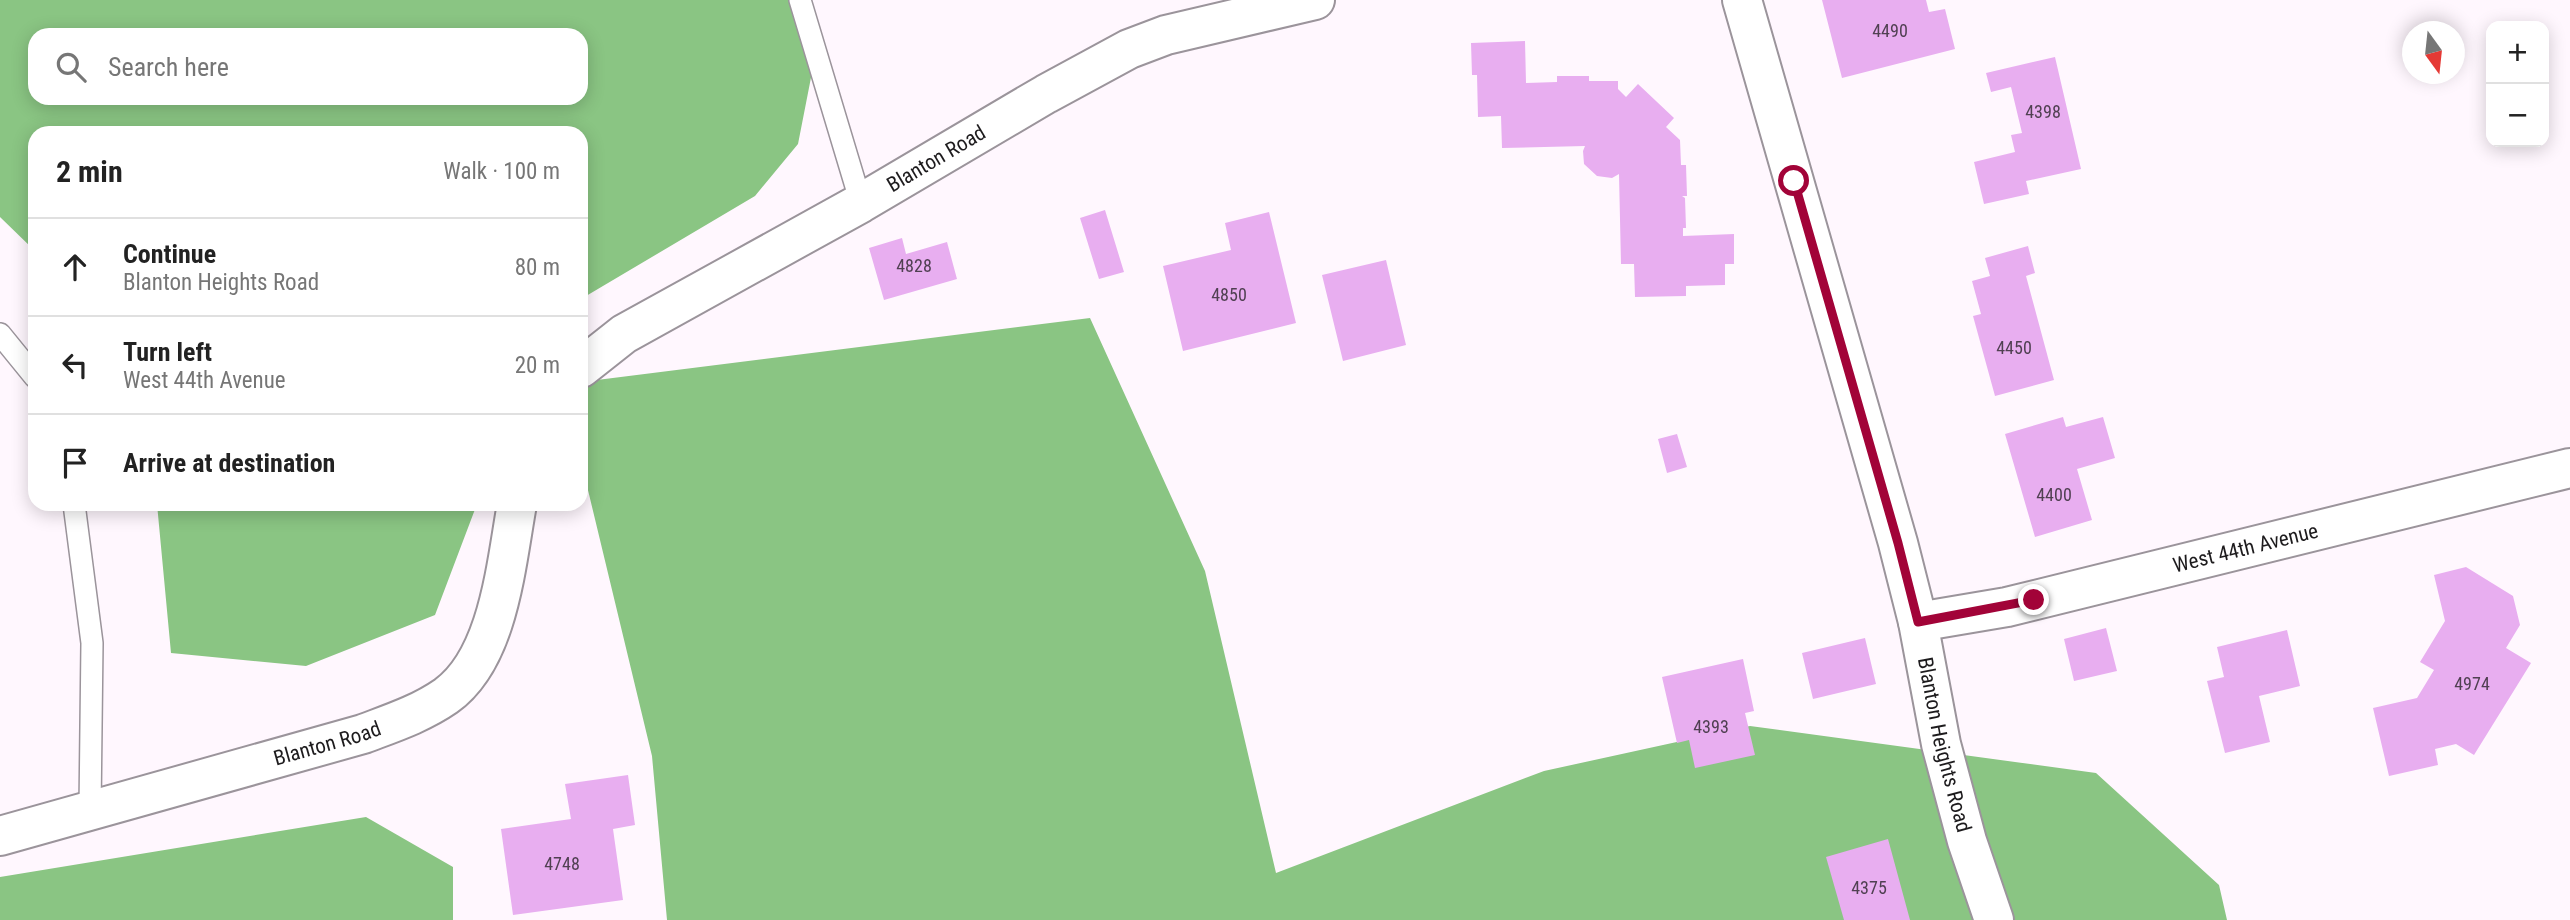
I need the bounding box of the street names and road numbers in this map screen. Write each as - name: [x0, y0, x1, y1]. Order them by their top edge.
- street label: Blanton Road: [883, 120, 990, 197]
- street label: West 44th Avenue: [2171, 519, 2321, 578]
- street label: Blanton Heights Road: [1913, 655, 1976, 835]
- street label: Blanton Road: [271, 716, 384, 770]

